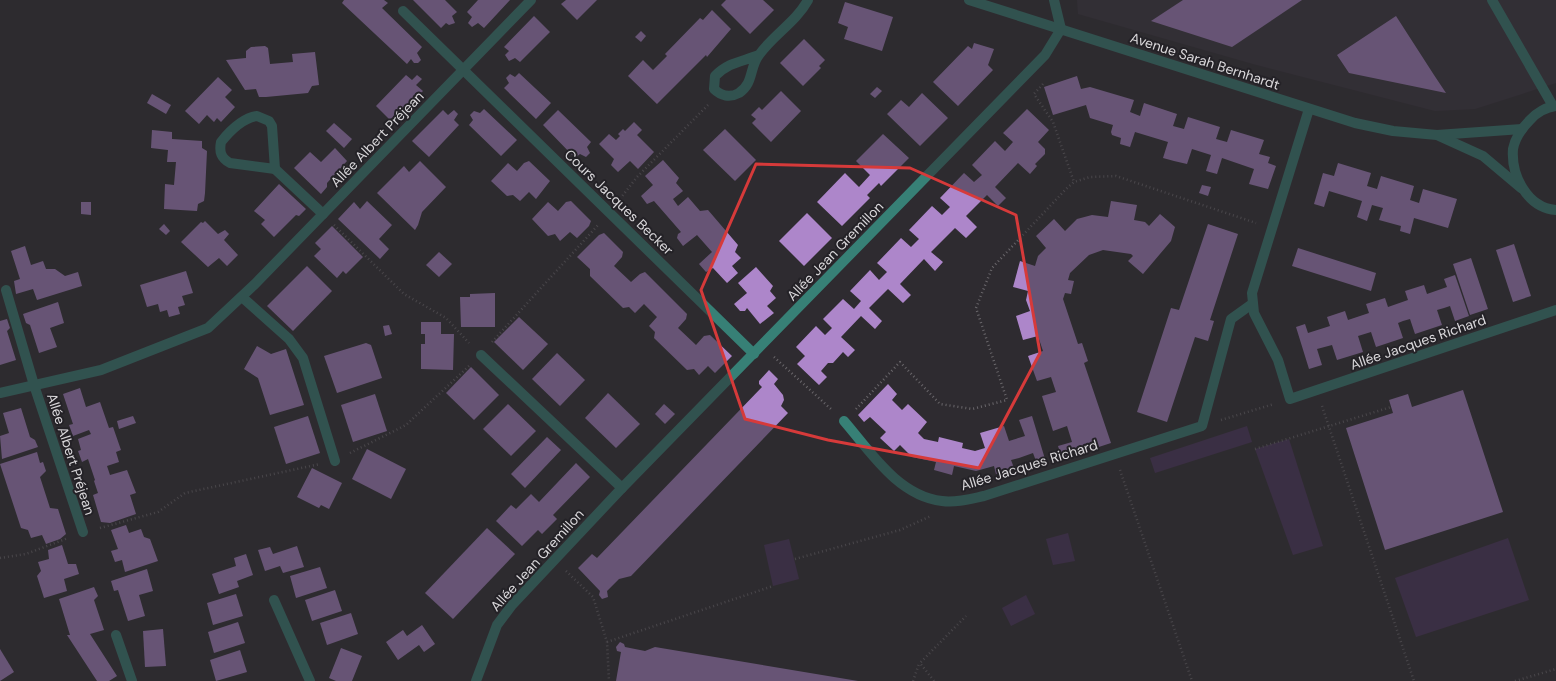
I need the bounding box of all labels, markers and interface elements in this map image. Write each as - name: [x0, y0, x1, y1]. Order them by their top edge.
- street label: Avenue Sarah Bernhardt: [1128, 28, 1282, 94]
- street label: Allée Albert Préjean: [327, 87, 427, 191]
- street label: Cours Jacques Becker: [561, 145, 677, 259]
- street label: Allée Jean Gremillon: [783, 197, 887, 305]
- street label: Allée Jacques Richard: [1348, 310, 1488, 374]
- street label: Allée Albert Préjean: [43, 391, 99, 517]
- street label: Allée Jacques Richard: [958, 436, 1100, 494]
- street label: Allée Jean Gremillon: [486, 505, 588, 615]

